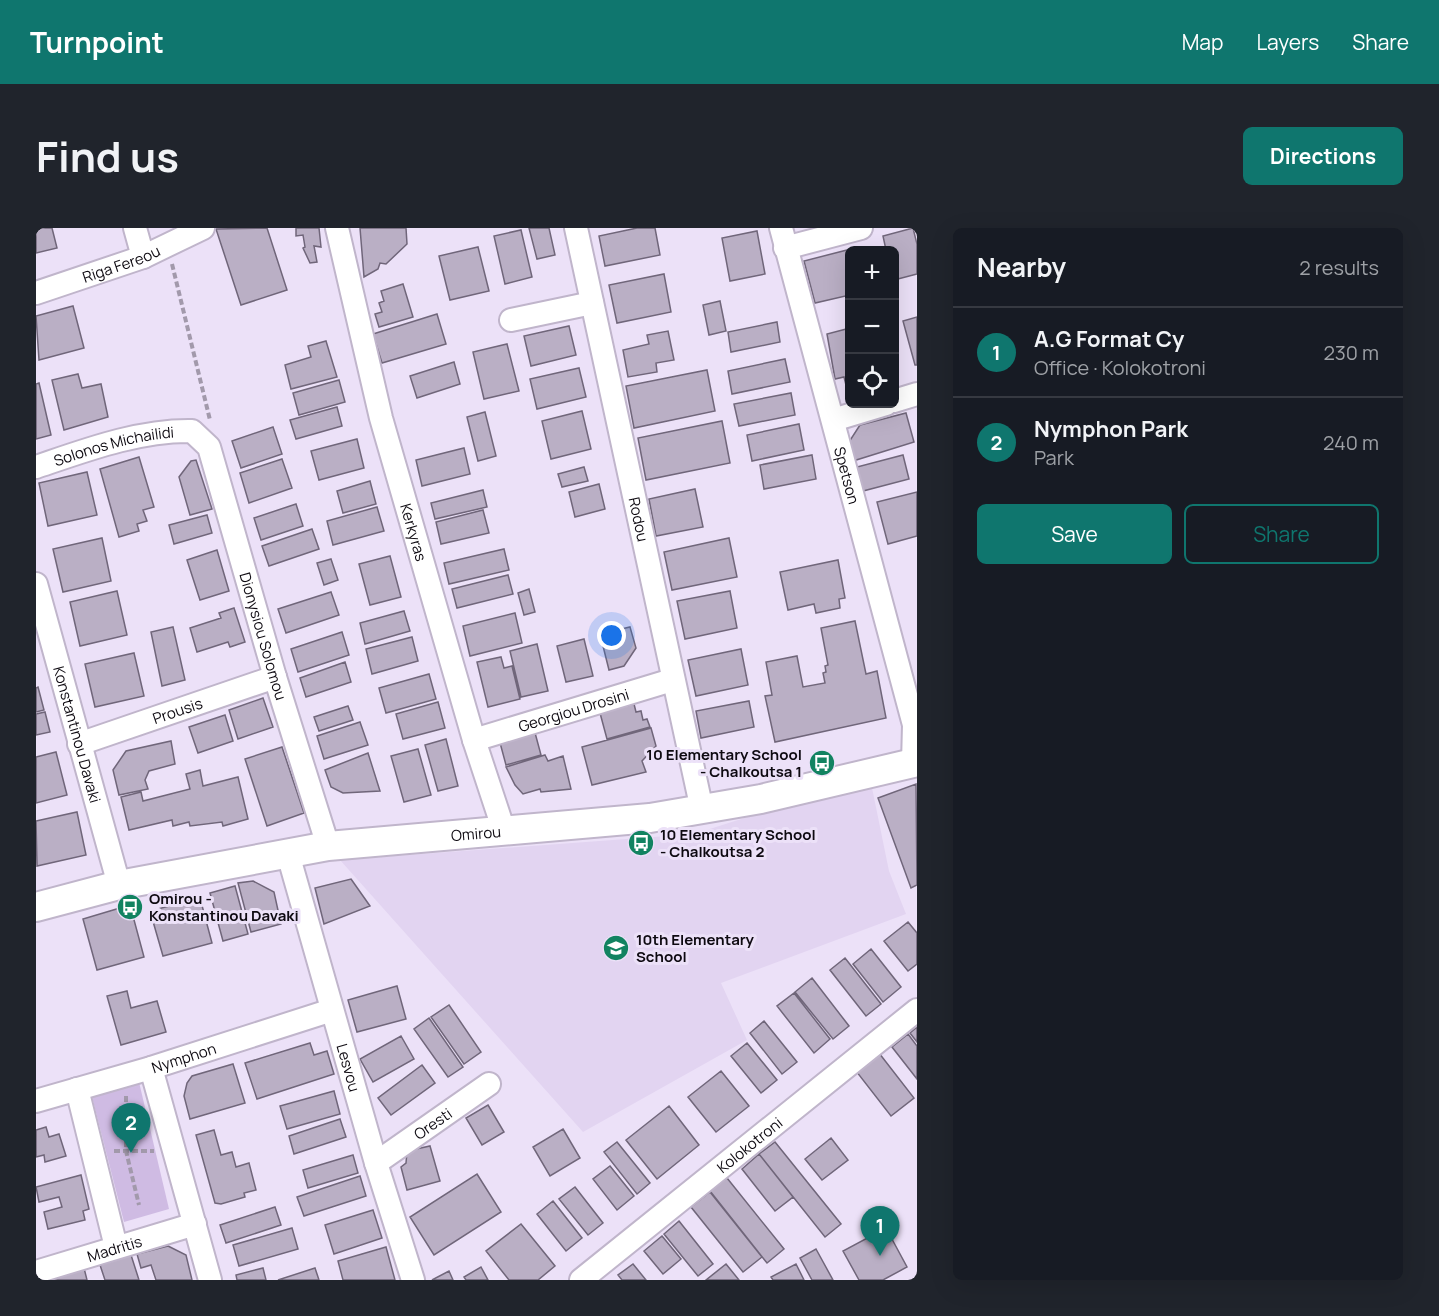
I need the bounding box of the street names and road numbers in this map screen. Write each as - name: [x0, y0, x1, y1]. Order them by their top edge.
- street label: Riga Fereou: [79, 240, 163, 287]
- street label: Solonos Michailidi: [51, 421, 175, 471]
- street label: Spetson: [829, 444, 865, 506]
- street label: Rodou: [624, 495, 654, 543]
- street label: Kerkyras: [396, 501, 432, 564]
- street label: Dionysiou Solomou: [235, 570, 292, 703]
- street label: Konstantinou Davaki: [49, 664, 106, 805]
- street label: Georgiou Drosini: [516, 683, 631, 736]
- street label: Prousis: [150, 692, 205, 729]
- street label: Omirou: [450, 820, 502, 846]
- street label: Nymphon: [149, 1037, 219, 1078]
- street label: Lesvou: [332, 1041, 366, 1094]
- street label: Oresti: [409, 1103, 456, 1144]
- street label: Kolokotroni: [712, 1112, 786, 1177]
- street label: Madritis: [85, 1230, 145, 1266]

